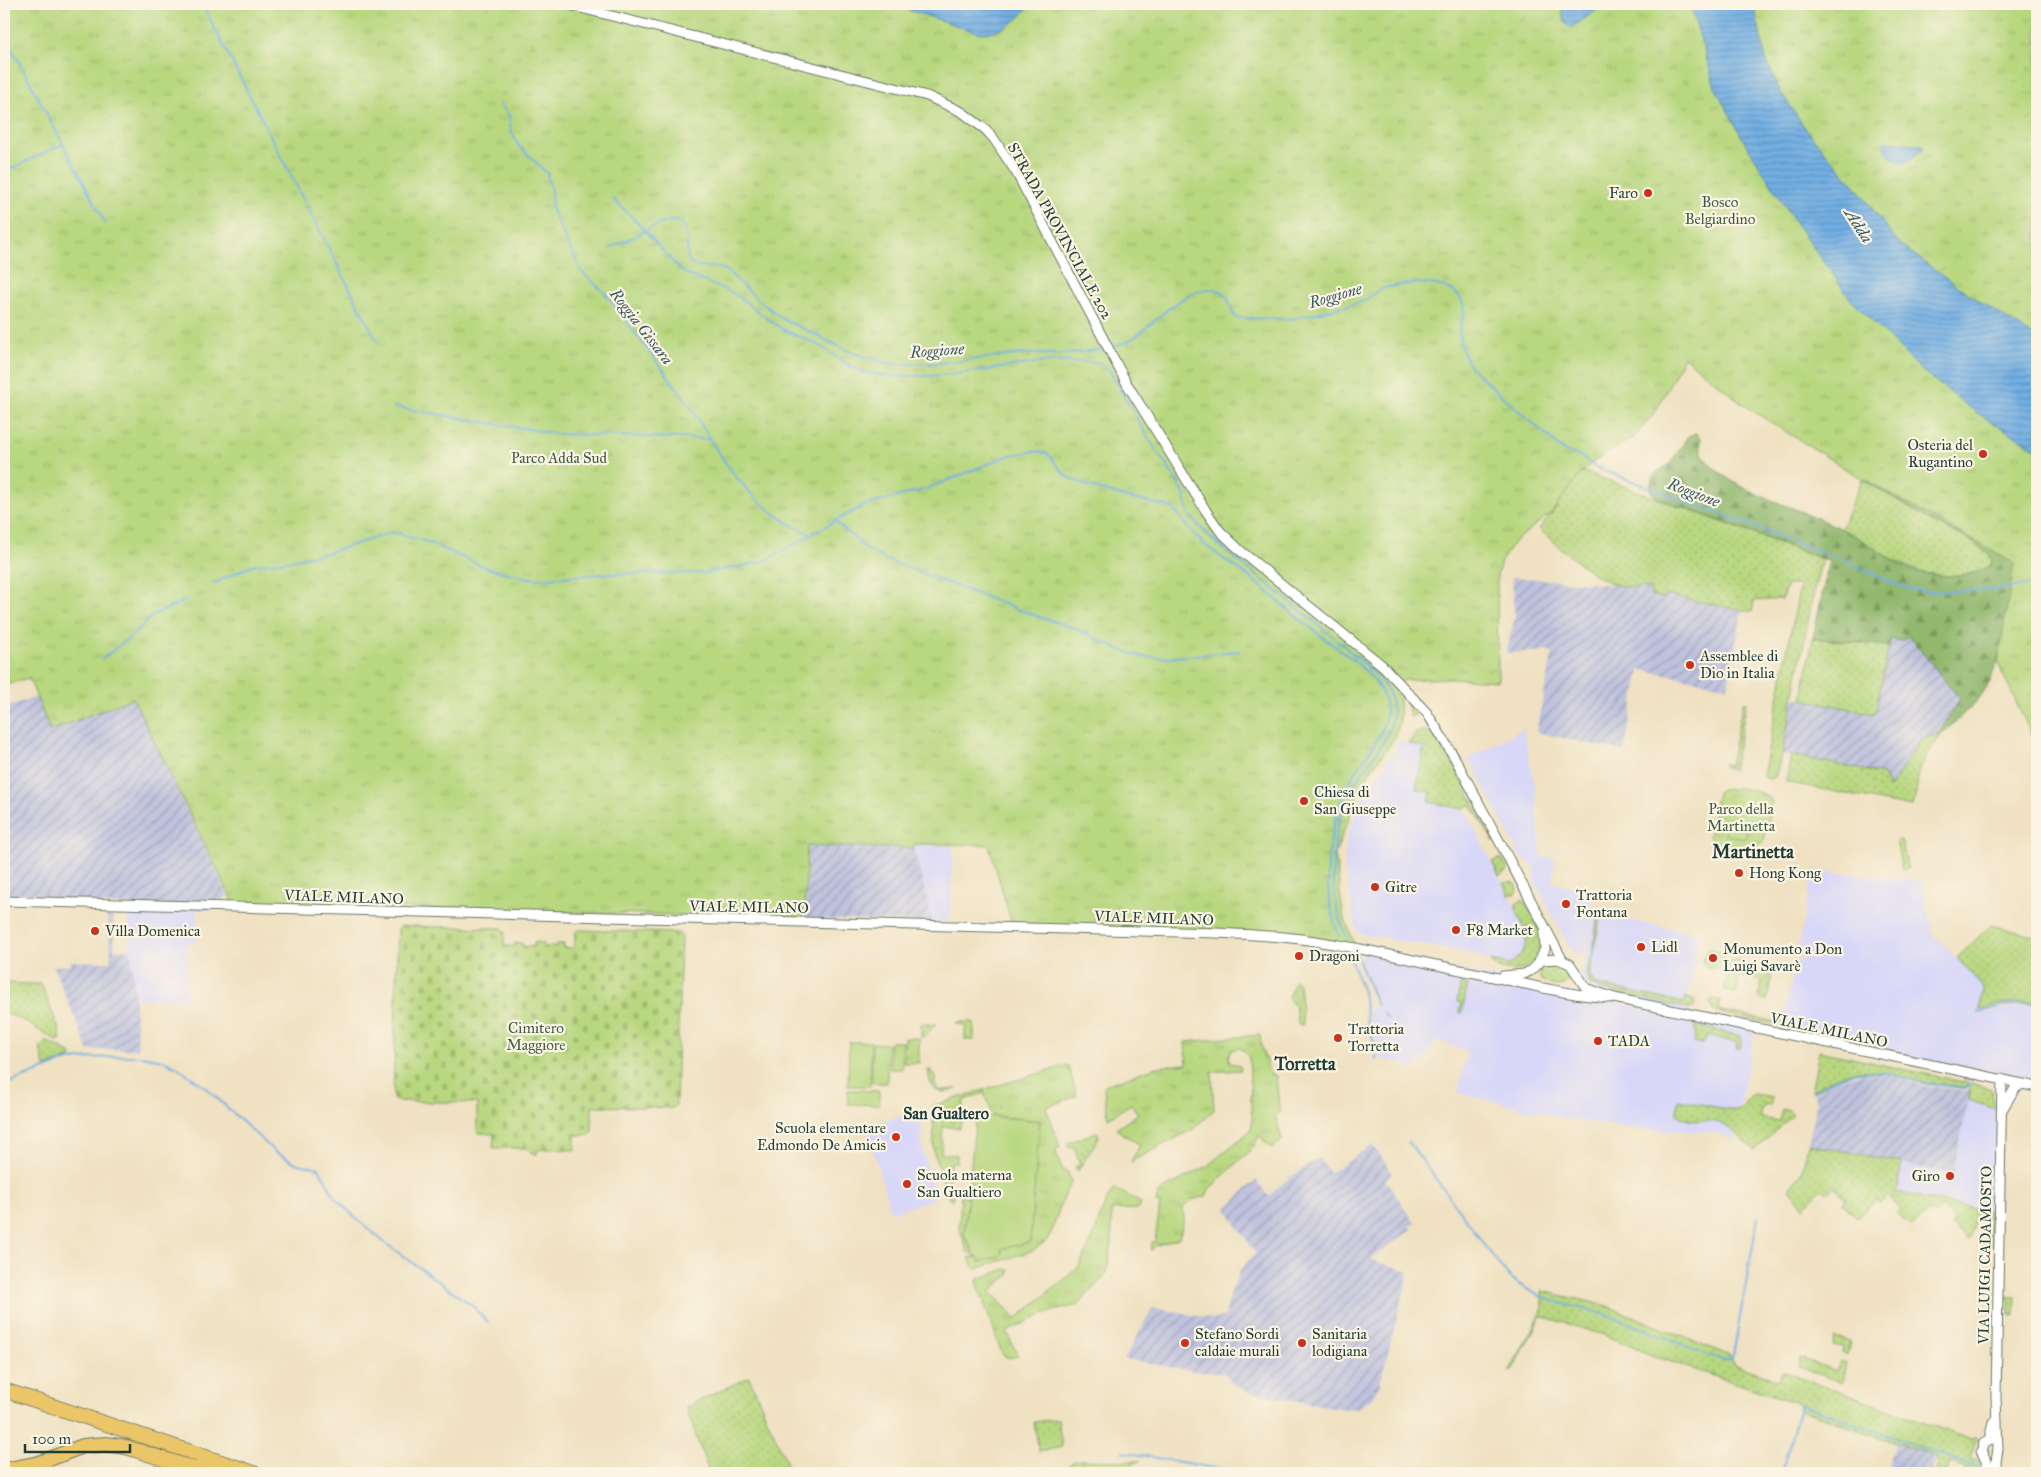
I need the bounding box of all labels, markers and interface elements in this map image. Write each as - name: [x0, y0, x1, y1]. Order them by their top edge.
- street label: STRADA PROVINCIALE 202: [1004, 140, 1116, 323]
- place label: Faro: [1609, 184, 1638, 202]
- marker: Faro: [1642, 187, 1654, 199]
- park label: Bosco Belgiardino: [1685, 193, 1756, 228]
- water label: Adda: [1839, 203, 1877, 247]
- water label: Roggione: [1306, 279, 1365, 312]
- water label: Roggia Gissara: [605, 284, 677, 368]
- water label: Roggione: [908, 339, 966, 362]
- place label: Osteria del Rugantino: [1907, 436, 1974, 471]
- marker: Osteria del Rugantino: [1977, 448, 1989, 460]
- park label: Parco Adda Sud: [511, 449, 608, 467]
- water label: Roggione: [1664, 474, 1723, 511]
- place label: Assemblee di Dio in Italia: [1699, 647, 1778, 682]
- marker: Assemblee di Dio in Italia: [1684, 659, 1696, 671]
- place label: Chiesa di San Giuseppe: [1314, 783, 1396, 818]
- marker: Chiesa di San Giuseppe: [1298, 795, 1310, 807]
- park label: Parco della Martinetta: [1707, 800, 1776, 835]
- district label: Martinetta: [1712, 841, 1794, 863]
- place label: Hong Kong: [1749, 864, 1822, 882]
- marker: Hong Kong: [1733, 867, 1745, 879]
- place label: Gitre: [1385, 878, 1417, 896]
- marker: Gitre: [1369, 881, 1381, 893]
- street label: VIALE MILANO: [283, 886, 404, 908]
- place label: Trattoria Fontana: [1576, 886, 1633, 921]
- street label: VIALE MILANO: [688, 897, 809, 917]
- marker: Trattoria Fontana: [1560, 898, 1572, 910]
- street label: VIALE MILANO: [1093, 907, 1214, 929]
- place label: F8 Market: [1466, 921, 1533, 939]
- place label: Villa Domenica: [104, 922, 201, 940]
- marker: F8 Market: [1450, 924, 1462, 936]
- marker: Villa Domenica: [89, 925, 101, 937]
- place label: Lidl: [1651, 938, 1679, 956]
- place label: Monumento a Don Luigi Savarè: [1723, 940, 1842, 975]
- marker: Lidl: [1635, 941, 1647, 953]
- place label: Dragoni: [1309, 947, 1360, 965]
- marker: Dragoni: [1293, 950, 1305, 962]
- marker: Monumento a Don Luigi Savarè: [1707, 952, 1719, 964]
- street label: VIALE MILANO: [1768, 1009, 1889, 1051]
- park label: Cimitero Maggiore: [506, 1019, 566, 1054]
- place label: Trattoria Torretta: [1348, 1020, 1405, 1055]
- marker: Trattoria Torretta: [1332, 1032, 1344, 1044]
- place label: TADA: [1608, 1032, 1650, 1050]
- marker: TADA: [1592, 1035, 1604, 1047]
- district label: Torretta: [1273, 1053, 1336, 1075]
- district label: San Gualtero: [903, 1104, 989, 1123]
- place label: Scuola elementare Edmondo De Amicis: [757, 1119, 886, 1154]
- marker: Scuola elementare Edmondo De Amicis: [890, 1131, 902, 1143]
- place label: Scuola materna San Gualtiero: [917, 1166, 1012, 1201]
- street label: VIA LUIGI CADAMOSTO: [1974, 1166, 1996, 1345]
- place label: Giro: [1912, 1167, 1940, 1185]
- marker: Giro: [1944, 1170, 1956, 1182]
- marker: Scuola materna San Gualtiero: [901, 1178, 913, 1190]
- place label: Stefano Sordi caldaie murali: [1195, 1325, 1280, 1360]
- place label: Sanitaria lodigiana: [1312, 1325, 1368, 1360]
- marker: Stefano Sordi caldaie murali: [1179, 1337, 1191, 1349]
- marker: Sanitaria lodigiana: [1296, 1337, 1308, 1349]
- scale bar: [25, 1422, 130, 1454]
- text: 100 m: [32, 1430, 72, 1448]

